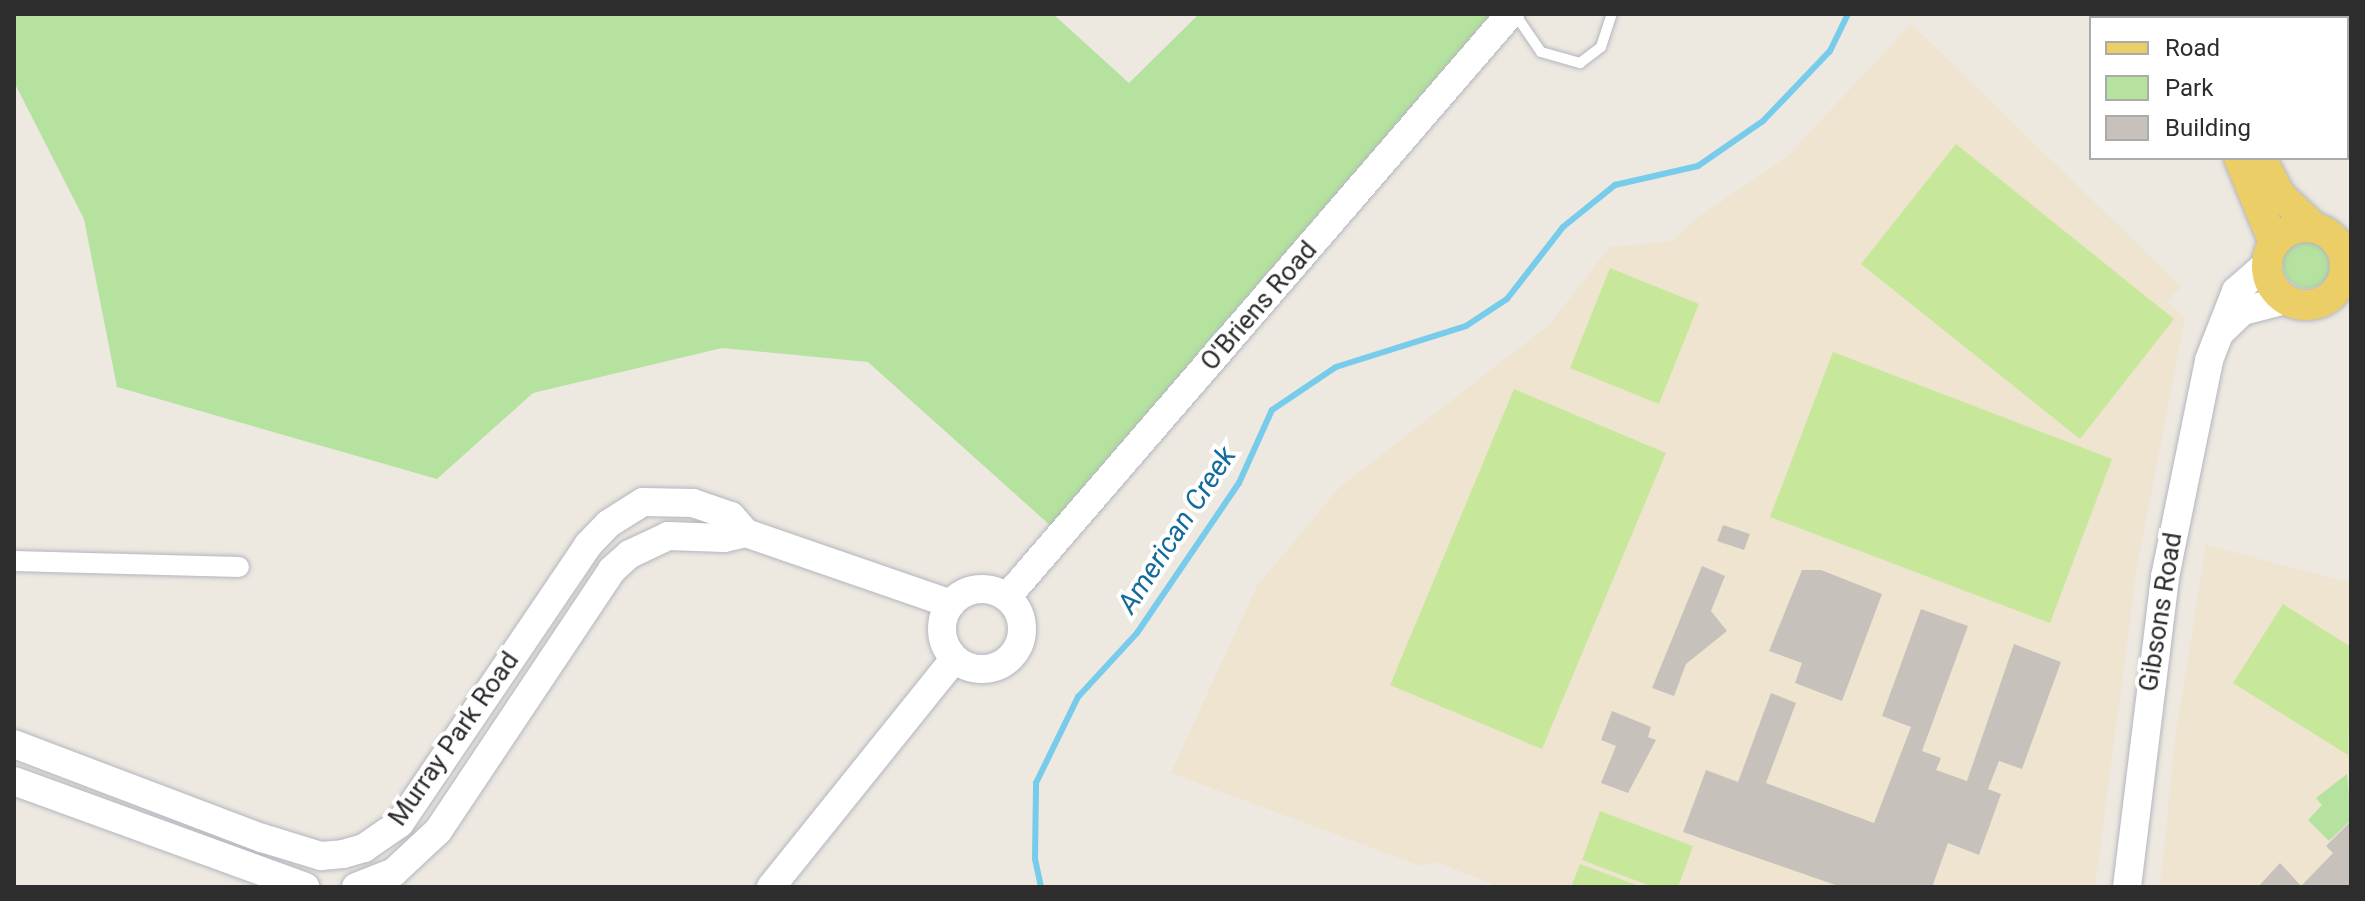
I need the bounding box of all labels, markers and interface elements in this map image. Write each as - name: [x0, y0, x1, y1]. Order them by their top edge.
- legend: [2089, 16, 2349, 160]
- text: Road: [2165, 34, 2220, 62]
- text: Park: [2165, 74, 2213, 102]
- text: Building: [2165, 114, 2251, 142]
- street label: O'Briens Road: [1194, 235, 1324, 377]
- water label: American Creek: [1111, 440, 1243, 620]
- street label: Gibsons Road: [2133, 530, 2189, 694]
- street label: Murray Park Road: [382, 646, 526, 832]

